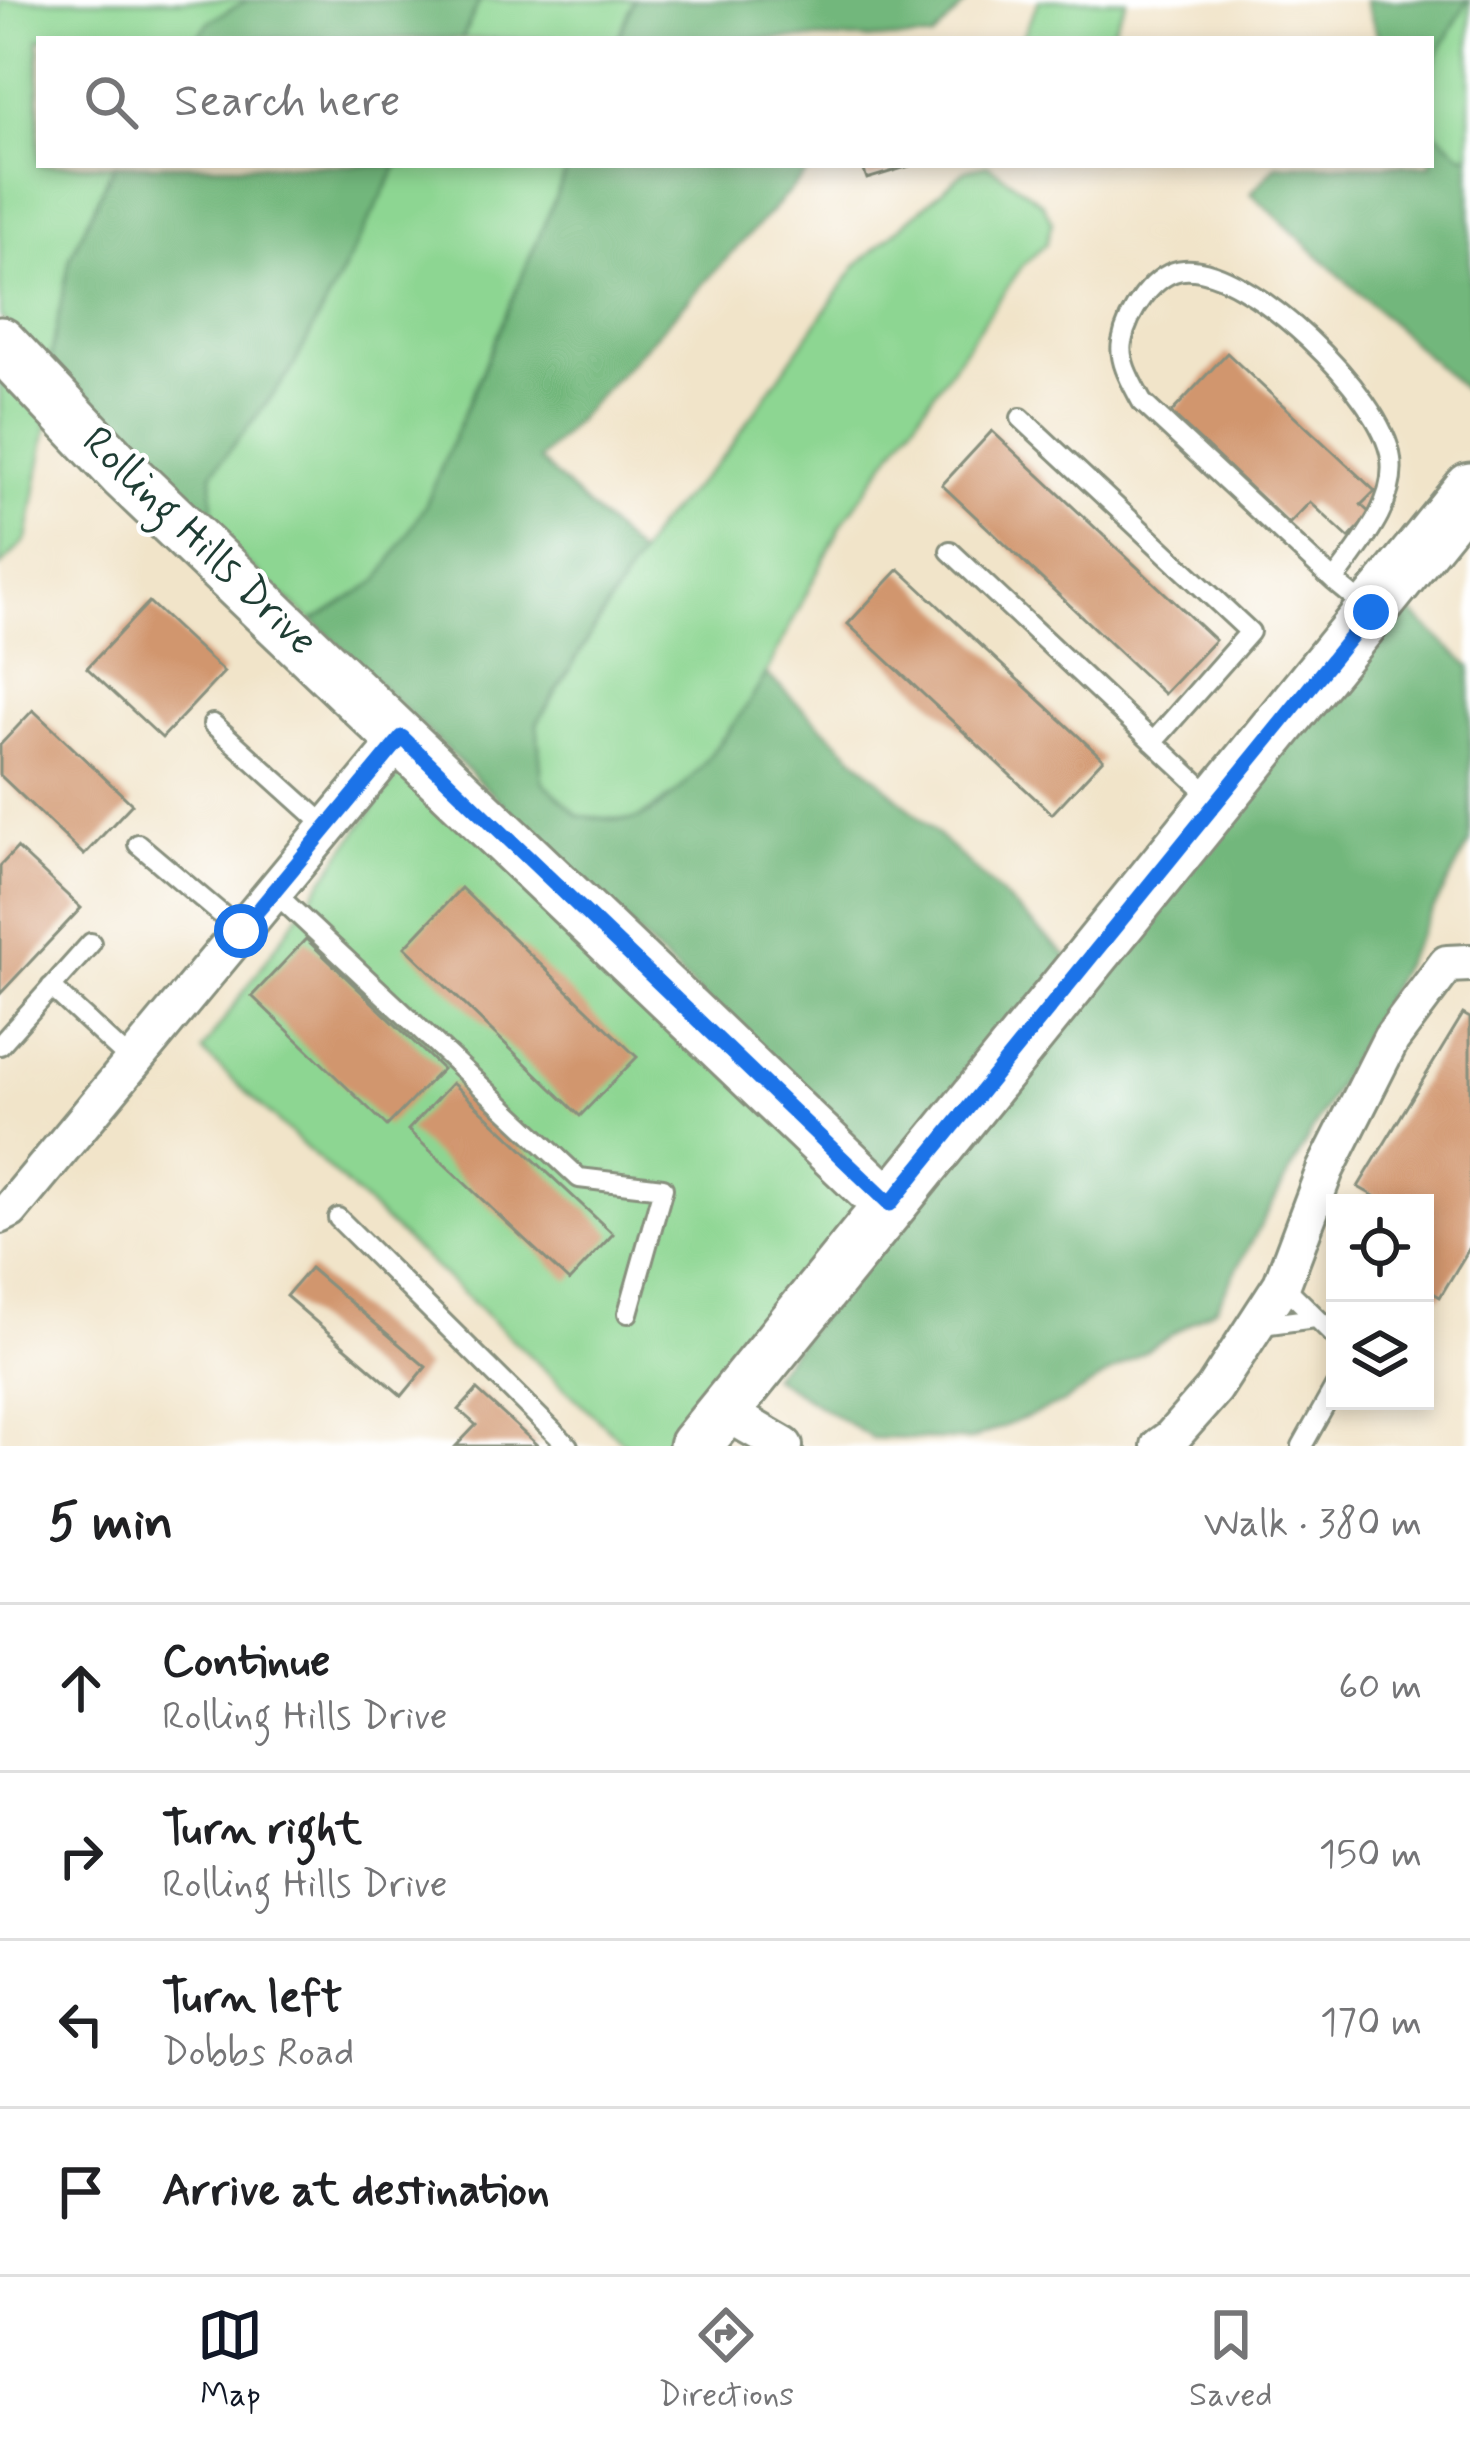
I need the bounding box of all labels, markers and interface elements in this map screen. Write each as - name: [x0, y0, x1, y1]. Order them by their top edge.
- search box: [36, 36, 1434, 168]
- icon: search: [78, 69, 144, 135]
- text: Search here: [174, 73, 401, 132]
- street label: Rolling Hills Drive: [66, 415, 329, 672]
- route end: [1344, 585, 1398, 639]
- route start: [214, 904, 268, 958]
- map controls: [1326, 1194, 1434, 1410]
- button: locate: [1326, 1194, 1434, 1302]
- button: layers: [1326, 1302, 1434, 1410]
- text: 5 min: [48, 1491, 173, 1557]
- text: Walk · 380 m: [1204, 1499, 1422, 1550]
- text: Continue: [162, 1633, 330, 1692]
- icon: ahead: [48, 1655, 114, 1721]
- text: 60 m: [1338, 1662, 1422, 1713]
- text: Rolling Hills Drive: [162, 1692, 448, 1743]
- text: Turn right: [162, 1801, 362, 1860]
- icon: right: [48, 1823, 114, 1889]
- text: 150 m: [1319, 1830, 1422, 1881]
- text: Rolling Hills Drive: [162, 1860, 448, 1911]
- text: Turn left: [162, 1969, 342, 2028]
- icon: left: [48, 1991, 114, 2057]
- text: 170 m: [1320, 1998, 1422, 2049]
- text: Dobbs Road: [162, 2028, 354, 2079]
- icon: arrive: [48, 2159, 114, 2225]
- text: Arrive at destination: [162, 2162, 550, 2221]
- tab: Map: [197, 2302, 263, 2418]
- tab: Directions: [658, 2302, 794, 2418]
- tab: Saved: [1189, 2302, 1273, 2418]

